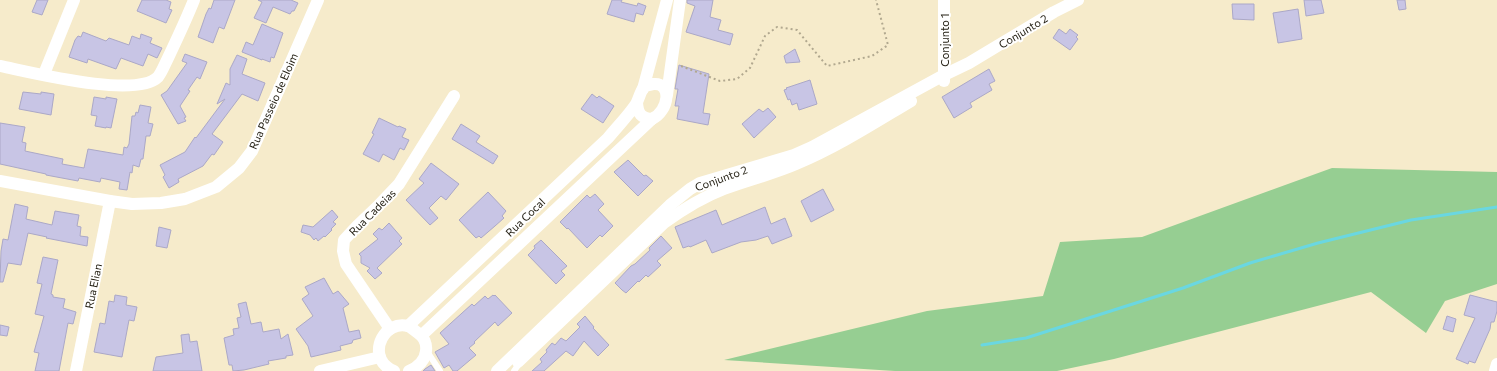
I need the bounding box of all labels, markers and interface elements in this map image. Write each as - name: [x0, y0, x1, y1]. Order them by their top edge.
- street label: Conjunto 2: [996, 11, 1050, 51]
- street label: Conjunto 1: [938, 13, 951, 67]
- street label: Rua Passeio de Eloim: [246, 51, 300, 151]
- street label: Conjunto 2: [693, 163, 749, 193]
- street label: Rua Cadeias: [346, 186, 398, 238]
- street label: Rua Cocal: [503, 195, 547, 239]
- street label: Rua Elian: [82, 262, 104, 310]

